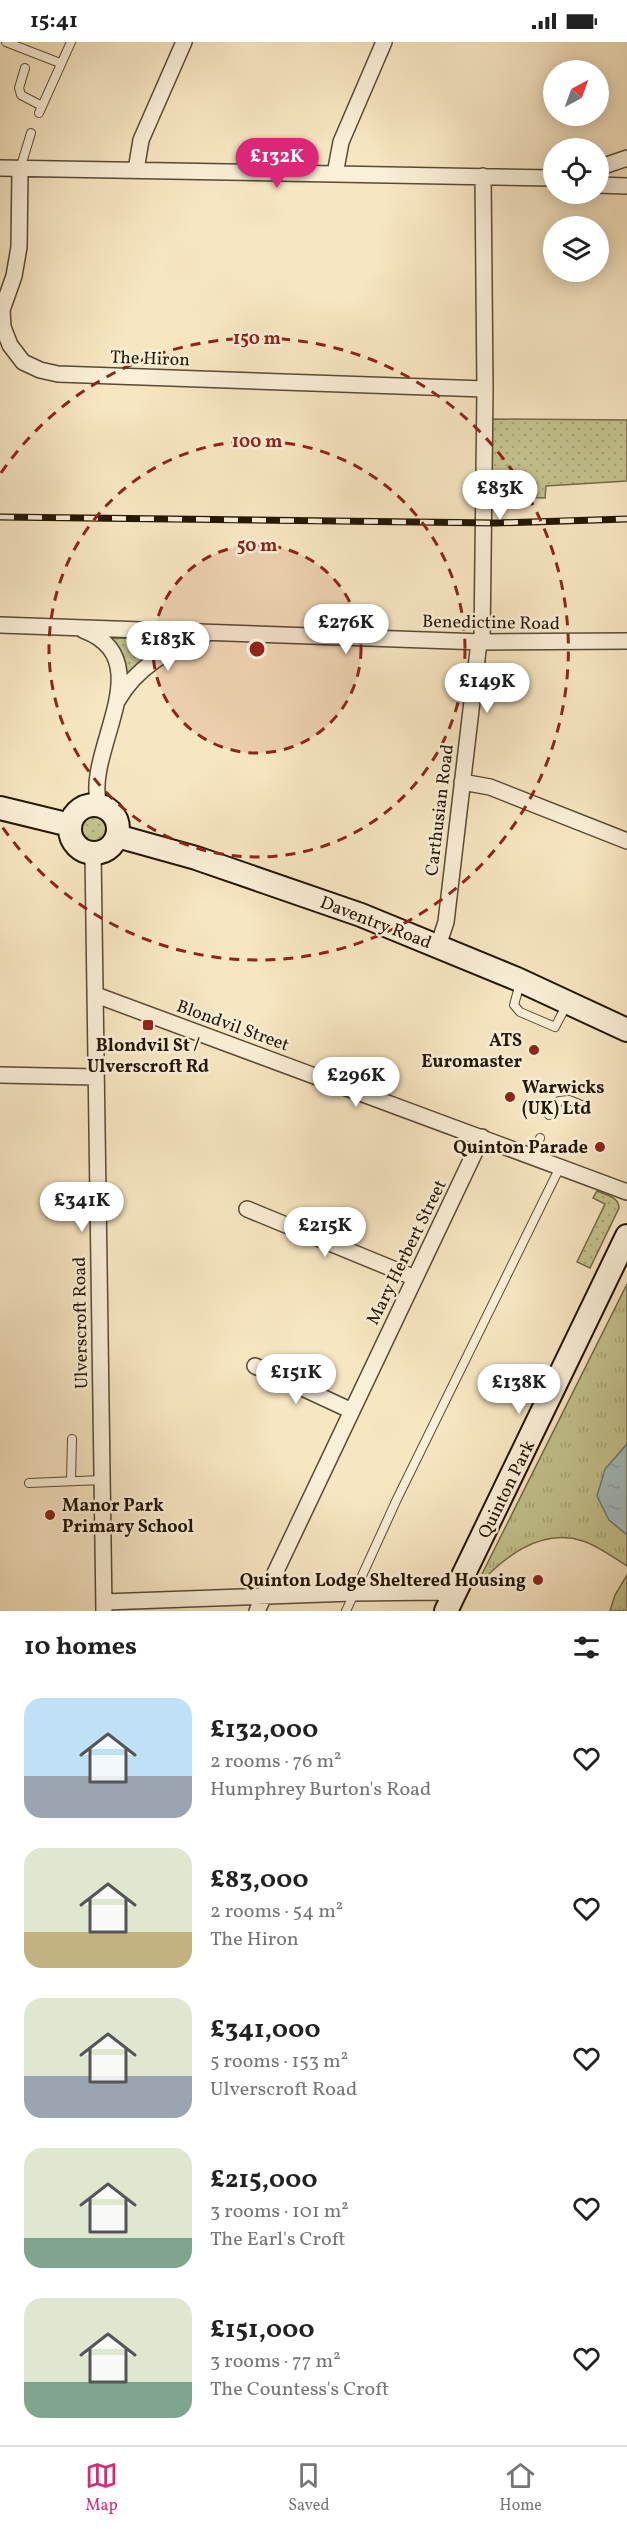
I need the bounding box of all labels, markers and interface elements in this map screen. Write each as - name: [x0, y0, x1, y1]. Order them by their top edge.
- text: 15:41: [30, 6, 78, 37]
- north arrow: [543, 60, 609, 126]
- map controls: [543, 60, 609, 282]
- pin: £132K: [235, 138, 319, 189]
- button: locate: [543, 138, 609, 204]
- text: £132K: [250, 143, 304, 171]
- button: layers: [543, 216, 609, 282]
- text: 150 m: [233, 327, 281, 352]
- street label: The Hiron: [110, 346, 191, 373]
- text: 100 m: [232, 430, 282, 455]
- pin: £83K: [464, 470, 536, 521]
- text: £83K: [476, 475, 524, 503]
- text: 50 m: [237, 534, 277, 559]
- pin: £276K: [304, 604, 388, 655]
- text: £276K: [318, 609, 374, 637]
- street label: Benedictine Road: [422, 610, 560, 637]
- pin: £183K: [126, 621, 210, 672]
- text: £183K: [140, 626, 196, 654]
- centre of rings: [247, 639, 267, 659]
- pin: £149K: [445, 663, 529, 714]
- text: £149K: [459, 668, 515, 696]
- street label: Carthusian Road: [420, 743, 461, 877]
- street label: Daventry Road: [316, 891, 435, 956]
- street label: Blondvil Street: [173, 994, 292, 1058]
- marker: Blondvil St / Ulverscroft Rd: [141, 1018, 155, 1032]
- place label: ATS Euromaster: [421, 1029, 522, 1075]
- place label: Blondvil St / Ulverscroft Rd: [87, 1034, 209, 1080]
- marker: ATS Euromaster: [527, 1043, 541, 1057]
- pin: £296K: [314, 1057, 398, 1108]
- text: £296K: [327, 1062, 385, 1090]
- place label: Warwicks (UK) Ltd: [522, 1076, 605, 1122]
- marker: Warwicks (UK) Ltd: [503, 1090, 517, 1104]
- place label: Quinton Parade: [453, 1136, 588, 1161]
- marker: Quinton Parade: [593, 1140, 607, 1154]
- street label: Mary Herbert Street: [361, 1176, 453, 1329]
- pin: £341K: [40, 1182, 124, 1233]
- text: £341K: [54, 1187, 110, 1215]
- pin: £215K: [283, 1207, 367, 1258]
- text: £215K: [298, 1212, 352, 1240]
- street label: Ulverscroft Road: [68, 1257, 95, 1389]
- pin: £151K: [254, 1354, 338, 1405]
- text: £151K: [270, 1359, 322, 1387]
- pin: £138K: [477, 1364, 561, 1415]
- text: £138K: [491, 1369, 547, 1397]
- street label: Quinton Park: [473, 1436, 542, 1543]
- place label: Manor Park Primary School: [62, 1494, 194, 1540]
- marker: Manor Park Primary School: [43, 1508, 57, 1522]
- place label: Quinton Lodge Sheltered Housing: [240, 1569, 526, 1594]
- marker: Quinton Lodge Sheltered Housing: [531, 1573, 545, 1587]
- text: 10 homes: [24, 1629, 137, 1665]
- icon: filters: [570, 1631, 603, 1664]
- text: £132,000: [210, 1712, 318, 1748]
- icon: home: [72, 1722, 144, 1794]
- icon: heart: [570, 1742, 603, 1775]
- text: 2 rooms · 76 m²: [210, 1748, 342, 1776]
- text: Humphrey Burton's Road: [210, 1776, 431, 1804]
- text: £83,000: [210, 1862, 309, 1898]
- icon: home: [72, 1872, 144, 1944]
- icon: heart: [570, 1892, 603, 1925]
- text: 2 rooms · 54 m²: [210, 1898, 343, 1926]
- text: The Hiron: [210, 1926, 299, 1954]
- text: £341,000: [210, 2012, 321, 2048]
- icon: home: [72, 2022, 144, 2094]
- icon: heart: [570, 2042, 603, 2075]
- text: 5 rooms · 153 m²: [210, 2048, 348, 2076]
- text: Ulverscroft Road: [210, 2076, 357, 2104]
- text: £215,000: [210, 2162, 318, 2198]
- icon: home: [72, 2172, 144, 2244]
- icon: heart: [570, 2192, 603, 2225]
- text: 3 rooms · 101 m²: [210, 2198, 349, 2226]
- text: The Earl's Croft: [210, 2226, 345, 2254]
- text: £151,000: [210, 2312, 315, 2348]
- icon: home: [72, 2322, 144, 2394]
- icon: heart: [570, 2342, 603, 2375]
- text: 3 rooms · 77 m²: [210, 2348, 341, 2376]
- text: The Countess's Croft: [210, 2376, 389, 2404]
- tab: Map: [85, 2459, 118, 2517]
- tab: Saved: [288, 2459, 329, 2517]
- tab: Home: [500, 2459, 542, 2517]

